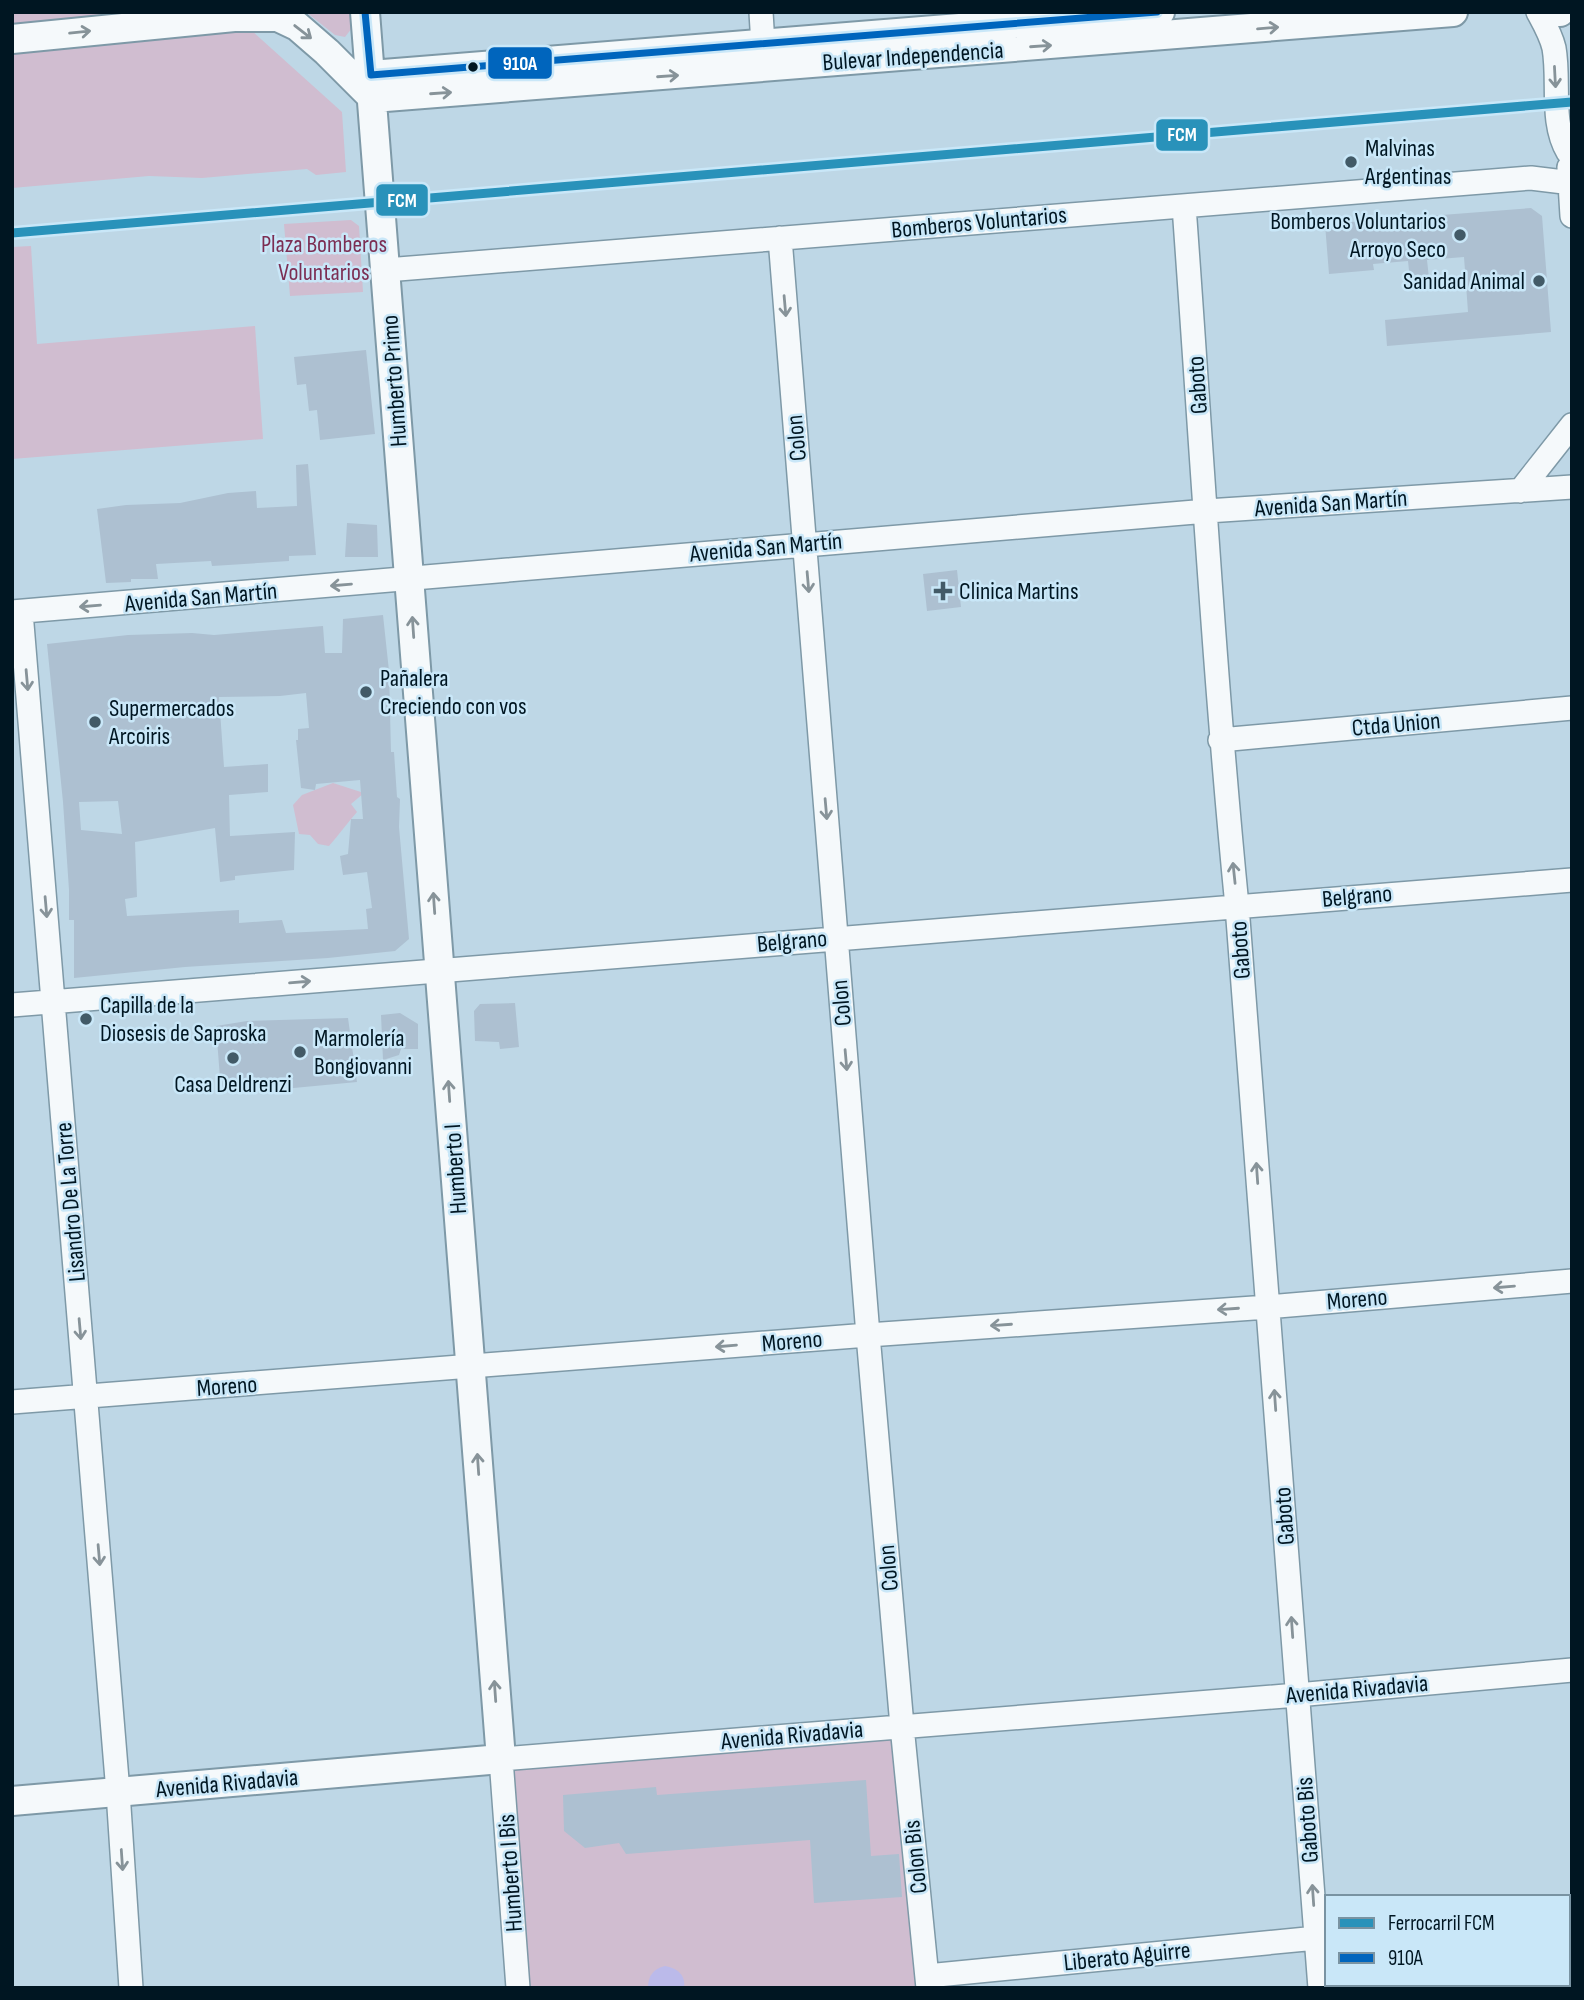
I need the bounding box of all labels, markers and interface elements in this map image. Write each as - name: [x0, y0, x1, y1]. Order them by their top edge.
- one-way arrow: [1256, 21, 1279, 34]
- one-way arrow: [293, 24, 311, 39]
- one-way arrow: [68, 26, 91, 39]
- street label: Bulevar Independencia: [822, 36, 1005, 77]
- one-way arrow: [1030, 39, 1052, 52]
- line badge: 910A: [487, 46, 553, 80]
- text: 910A: [503, 53, 538, 76]
- unlabelled marker: [466, 60, 480, 74]
- one-way arrow: [1549, 65, 1562, 88]
- one-way arrow: [656, 69, 679, 82]
- one-way arrow: [429, 86, 452, 99]
- line badge: FCM: [1155, 118, 1209, 152]
- text: FCM: [1167, 124, 1197, 147]
- place label: Malvinas Argentinas: [1364, 134, 1451, 191]
- marker: Malvinas Argentinas: [1343, 154, 1359, 170]
- line badge: FCM: [375, 183, 429, 217]
- text: FCM: [387, 190, 417, 213]
- street label: Bomberos Voluntarios: [890, 200, 1068, 245]
- place label: Bomberos Voluntarios Arroyo Seco: [1270, 207, 1446, 264]
- marker: Bomberos Voluntarios Arroyo Seco: [1452, 227, 1468, 243]
- park label: Plaza Bomberos Voluntarios: [261, 230, 387, 287]
- place label: Sanidad Animal: [1403, 267, 1525, 296]
- marker: Sanidad Animal: [1531, 273, 1547, 289]
- one-way arrow: [779, 295, 792, 317]
- street label: Humberto Primo: [375, 314, 414, 448]
- street label: Gaboto: [1181, 355, 1214, 415]
- street label: Colon: [780, 414, 813, 462]
- street label: Avenida San Martín: [1253, 484, 1408, 523]
- street label: Avenida San Martín: [688, 526, 843, 569]
- one-way arrow: [802, 570, 815, 593]
- street label: Avenida San Martín: [123, 576, 278, 619]
- place label: Clinica Martins: [959, 577, 1079, 606]
- one-way arrow: [330, 579, 353, 592]
- marker: Clinica Martins: [933, 581, 953, 601]
- one-way arrow: [79, 600, 102, 613]
- one-way arrow: [406, 616, 419, 639]
- place label: Pañalera Creciendo con vos: [380, 664, 527, 721]
- one-way arrow: [21, 668, 34, 691]
- marker: Pañalera Creciendo con vos: [358, 684, 374, 700]
- place label: Supermercados Arcoiris: [108, 694, 234, 751]
- street label: Ctda Union: [1351, 706, 1441, 743]
- marker: Supermercados Arcoiris: [87, 714, 103, 730]
- one-way arrow: [820, 797, 833, 819]
- one-way arrow: [1227, 862, 1240, 885]
- street label: Belgrano: [1321, 879, 1393, 914]
- one-way arrow: [427, 892, 440, 914]
- one-way arrow: [40, 895, 53, 917]
- street label: Gaboto: [1224, 920, 1257, 980]
- street label: Belgrano: [756, 924, 828, 959]
- one-way arrow: [288, 975, 311, 988]
- street label: Colon: [825, 979, 858, 1027]
- place label: Capilla de la Diosesis de Saproska: [100, 991, 266, 1048]
- marker: Capilla de la Diosesis de Saproska: [78, 1011, 94, 1027]
- place label: Marmolería Bongiovanni: [314, 1024, 412, 1081]
- marker: Marmolería Bongiovanni: [292, 1044, 308, 1060]
- one-way arrow: [840, 1048, 853, 1071]
- marker: Casa Deldrenzi: [225, 1050, 241, 1066]
- place label: Casa Deldrenzi: [174, 1070, 292, 1099]
- one-way arrow: [442, 1080, 455, 1103]
- street label: Lisandro De La Torre: [49, 1121, 92, 1283]
- street label: Humberto I: [438, 1123, 473, 1215]
- one-way arrow: [1251, 1162, 1264, 1185]
- one-way arrow: [1493, 1281, 1516, 1294]
- street label: Moreno: [1326, 1282, 1388, 1317]
- one-way arrow: [1217, 1303, 1240, 1316]
- one-way arrow: [74, 1317, 87, 1339]
- one-way arrow: [990, 1319, 1013, 1332]
- street label: Moreno: [761, 1324, 823, 1359]
- one-way arrow: [715, 1340, 737, 1353]
- street label: Moreno: [196, 1370, 258, 1403]
- one-way arrow: [1268, 1389, 1281, 1412]
- one-way arrow: [471, 1454, 484, 1476]
- street label: Gaboto: [1268, 1486, 1301, 1546]
- one-way arrow: [93, 1544, 106, 1566]
- street label: Colon: [872, 1544, 905, 1592]
- one-way arrow: [1285, 1616, 1298, 1639]
- street label: Avenida Rivadavia: [1284, 1669, 1429, 1710]
- one-way arrow: [489, 1680, 502, 1703]
- street label: Avenida Rivadavia: [719, 1715, 864, 1756]
- street label: Avenida Rivadavia: [154, 1763, 299, 1804]
- street label: Gaboto Bis: [1290, 1776, 1325, 1864]
- street label: Humberto I Bis: [492, 1813, 529, 1933]
- street label: Colon Bis: [897, 1819, 934, 1895]
- one-way arrow: [116, 1848, 129, 1871]
- one-way arrow: [1306, 1884, 1319, 1907]
- legend: [1325, 1895, 1570, 1986]
- text: Ferrocarril FCM: [1388, 1911, 1495, 1936]
- street label: Liberato Aguirre: [1062, 1935, 1192, 1978]
- text: 910A: [1388, 1946, 1424, 1971]

